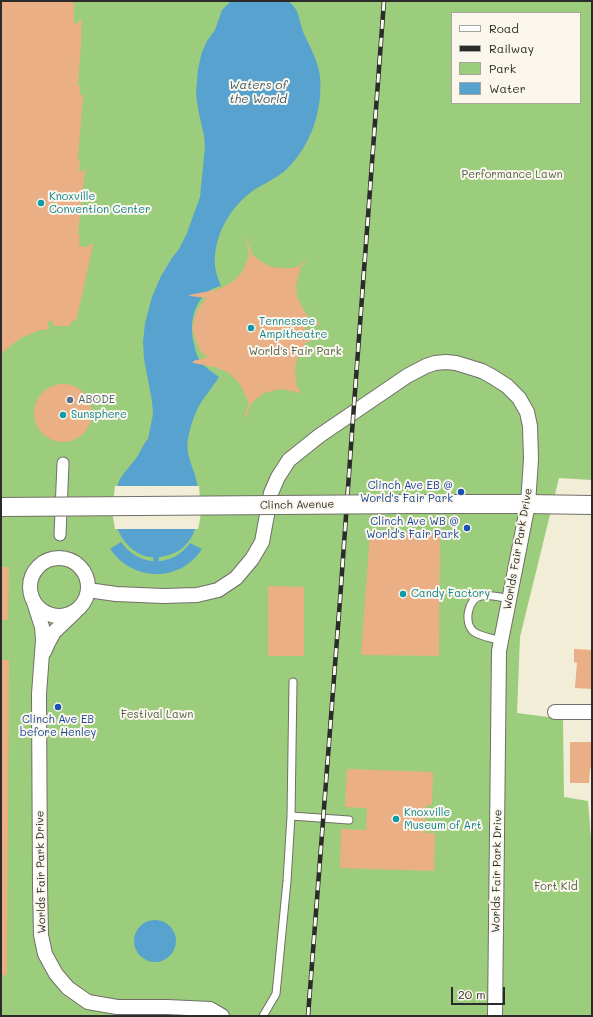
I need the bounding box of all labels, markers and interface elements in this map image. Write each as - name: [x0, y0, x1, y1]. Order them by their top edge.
- legend: [451, 12, 581, 104]
- text: Road: [489, 20, 519, 36]
- text: Railway: [489, 40, 534, 56]
- text: Park: [489, 60, 516, 76]
- water label: Waters of the World: [229, 78, 287, 106]
- text: Water: [489, 80, 526, 96]
- park label: Performance Lawn: [461, 168, 563, 182]
- place label: Knoxville Convention Center: [49, 190, 150, 216]
- marker: Knoxville Convention Center: [36, 198, 46, 208]
- place label: Tennessee Ampitheatre: [259, 315, 327, 341]
- marker: Tennessee Ampitheatre: [246, 323, 256, 333]
- park label: World's Fair Park: [248, 345, 342, 359]
- place label: ABODE: [78, 393, 115, 407]
- marker: ABODE: [65, 395, 75, 405]
- place label: Sunsphere: [71, 408, 127, 422]
- marker: Sunsphere: [58, 410, 68, 420]
- place label: Clinch Ave EB @ World's Fair Park: [360, 479, 453, 505]
- marker: Clinch Ave EB @ World's Fair Park: [456, 487, 466, 497]
- street label: Worlds Fair Park Drive: [501, 487, 535, 611]
- street label: Clinch Avenue: [260, 498, 334, 512]
- place label: Clinch Ave WB @ World's Fair Park: [366, 515, 459, 541]
- marker: Clinch Ave WB @ World's Fair Park: [462, 523, 472, 533]
- place label: Candy Factory: [411, 587, 490, 601]
- marker: Candy Factory: [398, 589, 408, 599]
- marker: Clinch Ave EB before Henley: [53, 702, 63, 712]
- park label: Festival Lawn: [121, 708, 193, 722]
- place label: Clinch Ave EB before Henley: [20, 713, 96, 739]
- place label: Knoxville Museum of Art: [404, 806, 482, 832]
- street label: Worlds Fair Park Drive: [489, 809, 505, 933]
- street label: Worlds Fair Park Drive: [33, 810, 49, 934]
- marker: Knoxville Museum of Art: [391, 814, 401, 824]
- park label: Fort Kid: [534, 880, 578, 894]
- scale bar: [453, 979, 507, 1005]
- text: 20 m: [458, 986, 486, 1002]

